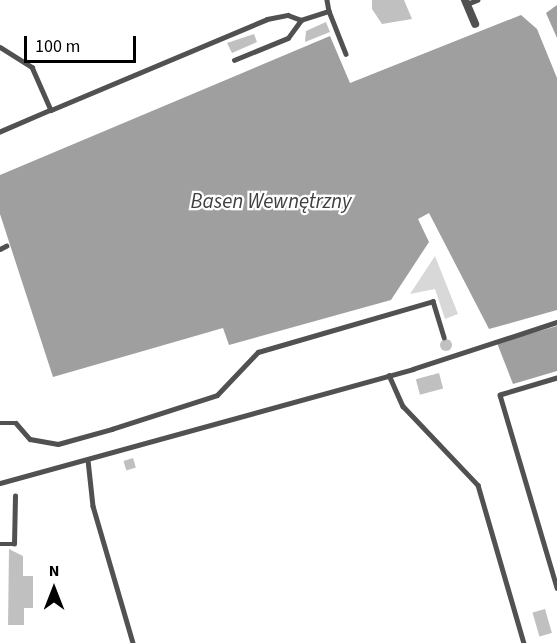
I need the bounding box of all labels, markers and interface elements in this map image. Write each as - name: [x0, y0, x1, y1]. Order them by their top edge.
- scale bar: [27, 24, 140, 62]
- text: 100 m: [35, 34, 80, 59]
- water label: Basen Wewnętrzny: [191, 188, 351, 214]
- north arrow: [24, 559, 84, 619]
- text: N: [49, 560, 59, 582]

